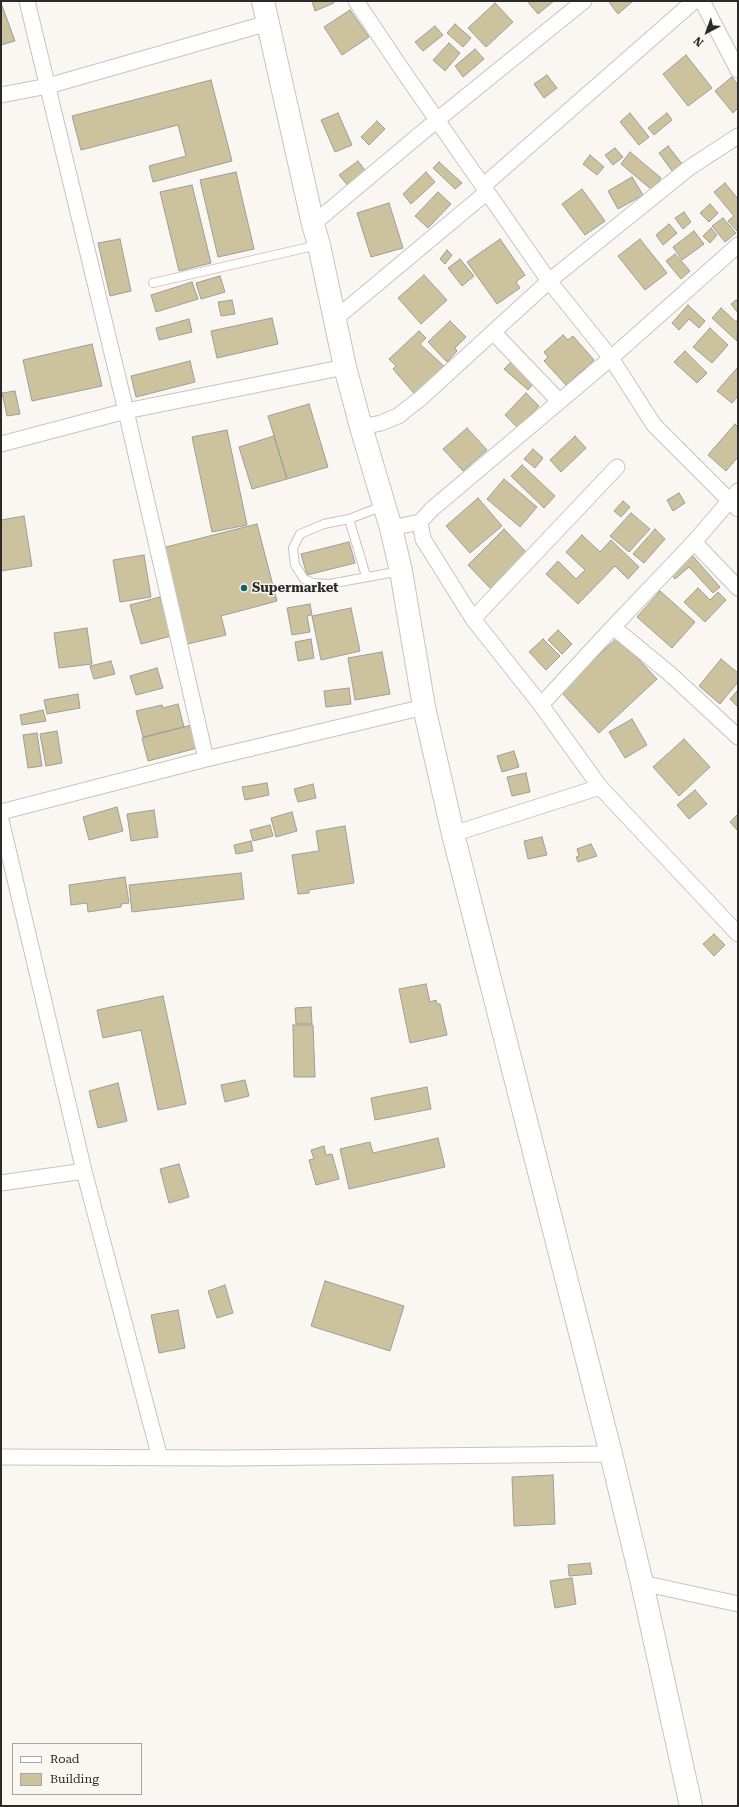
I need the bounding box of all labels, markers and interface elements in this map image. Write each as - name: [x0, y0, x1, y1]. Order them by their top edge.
- north arrow: [687, 12, 727, 52]
- text: N: [691, 34, 706, 49]
- place label: Supermarket: [252, 580, 339, 596]
- marker: Supermarket: [239, 583, 249, 593]
- legend: [12, 1743, 142, 1795]
- text: Road: [50, 1752, 79, 1766]
- text: Building: [50, 1772, 99, 1786]

